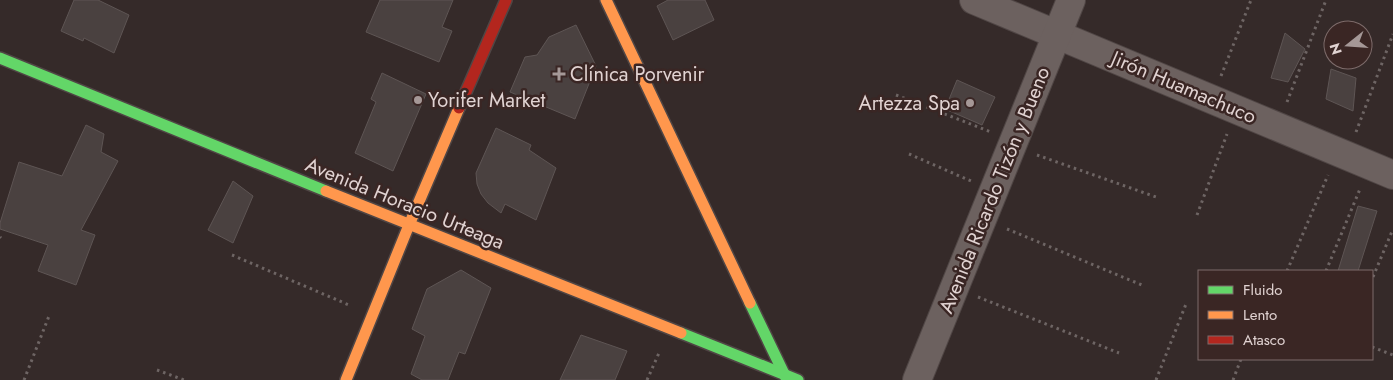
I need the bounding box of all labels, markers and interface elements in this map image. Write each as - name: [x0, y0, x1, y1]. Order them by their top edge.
- north arrow: [1323, 20, 1373, 70]
- text: N: [1324, 41, 1347, 57]
- street label: Jirón Huamachuco: [1104, 43, 1261, 131]
- place label: Clínica Porvenir: [570, 60, 705, 89]
- street label: Avenida Ricardo Tizón y Bueno: [932, 63, 1057, 318]
- marker: Clínica Porvenir: [552, 67, 566, 81]
- place label: Yorifer Market: [428, 86, 546, 115]
- place label: Artezza Spa: [859, 89, 960, 118]
- marker: Yorifer Market: [412, 94, 424, 106]
- marker: Artezza Spa: [964, 97, 976, 109]
- street label: Avenida Horacio Urteaga: [301, 150, 509, 257]
- legend: [1198, 270, 1373, 360]
- text: Fluido: [1243, 279, 1282, 301]
- text: Lento: [1243, 304, 1277, 326]
- text: Atasco: [1243, 329, 1285, 351]

